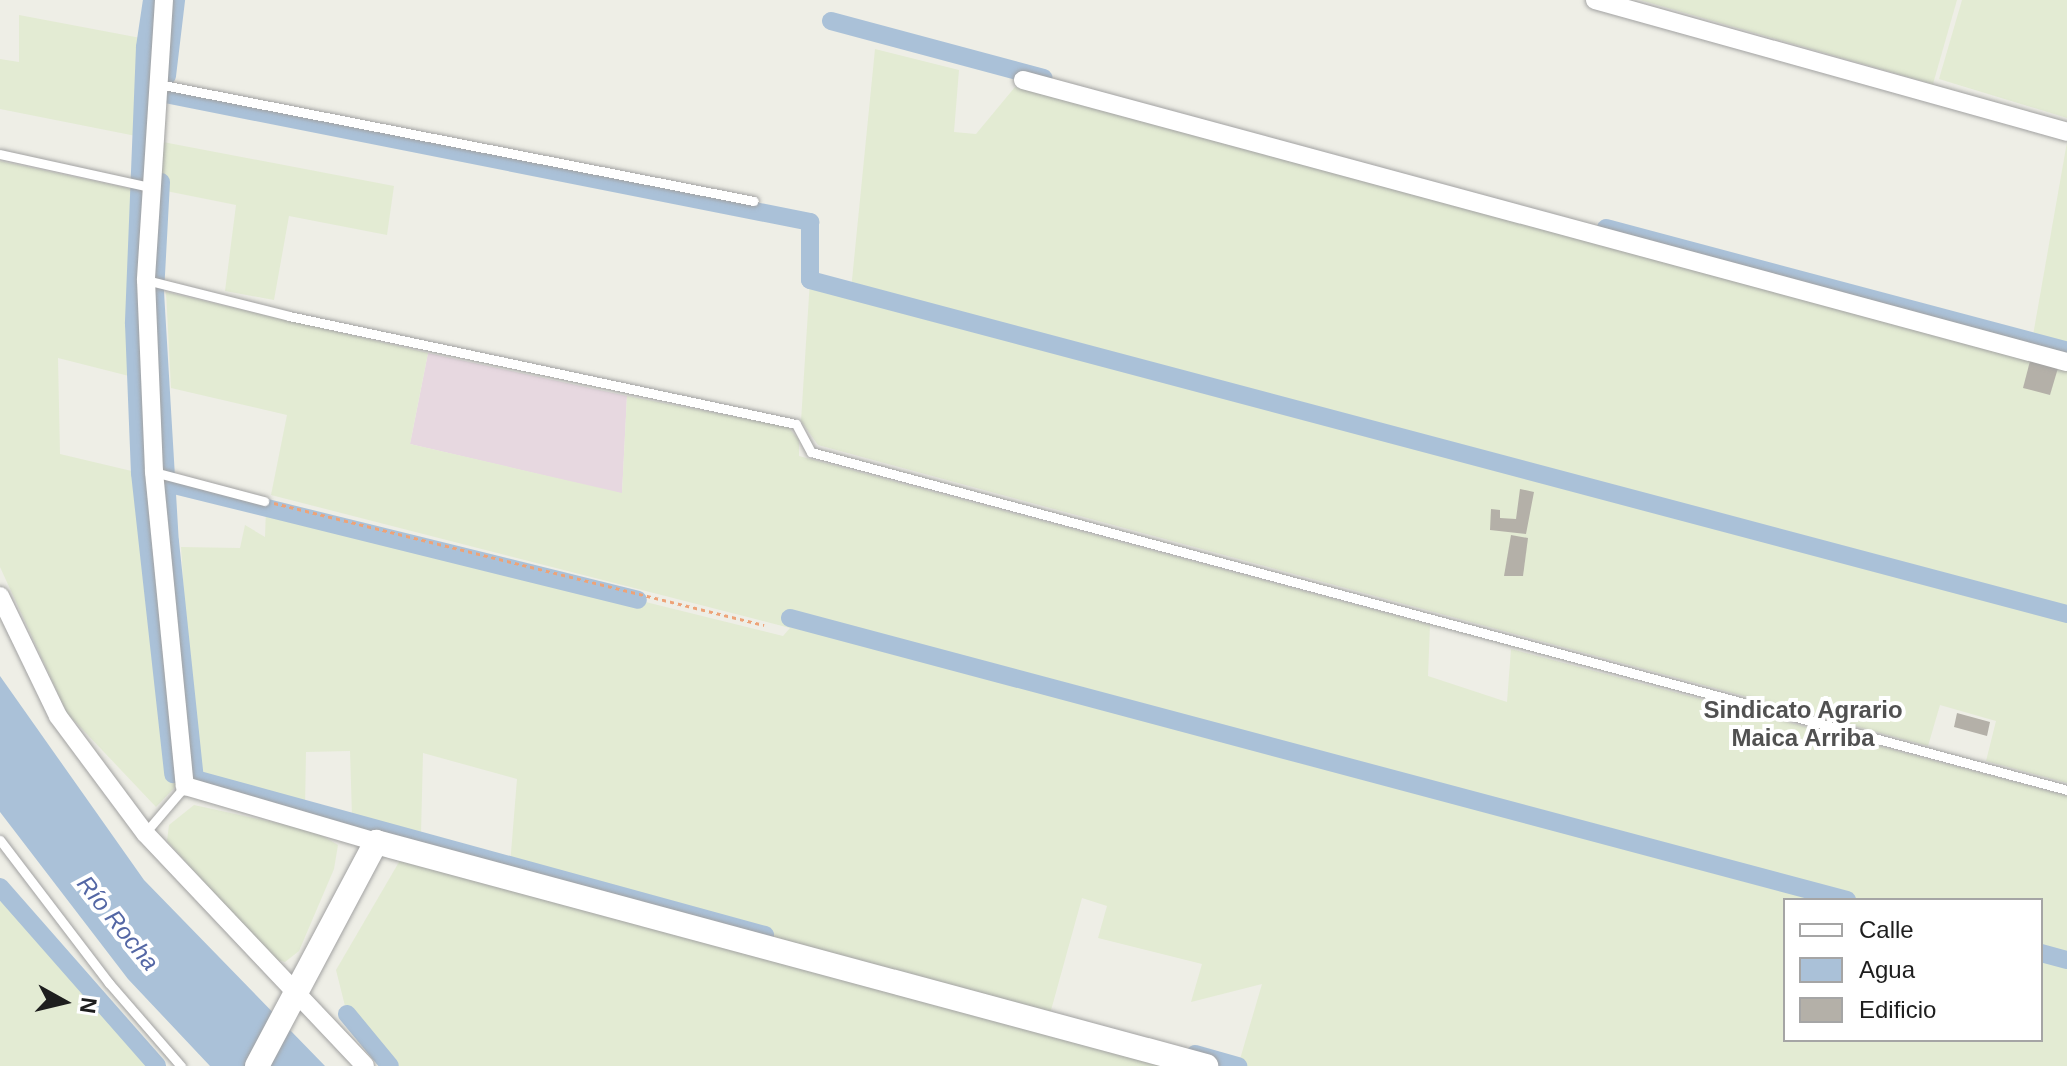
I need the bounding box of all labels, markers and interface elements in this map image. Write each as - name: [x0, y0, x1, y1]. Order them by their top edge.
- district label: Sindicato Agrario Maica Arriba: [1703, 696, 1903, 752]
- water label: Río Rocha: [71, 870, 165, 976]
- legend: [1783, 898, 2043, 1042]
- text: Calle: [1859, 916, 1914, 943]
- text: Agua: [1859, 956, 1915, 983]
- north arrow: [24, 962, 104, 1042]
- text: N: [75, 996, 102, 1015]
- text: Edificio: [1859, 996, 1936, 1023]

